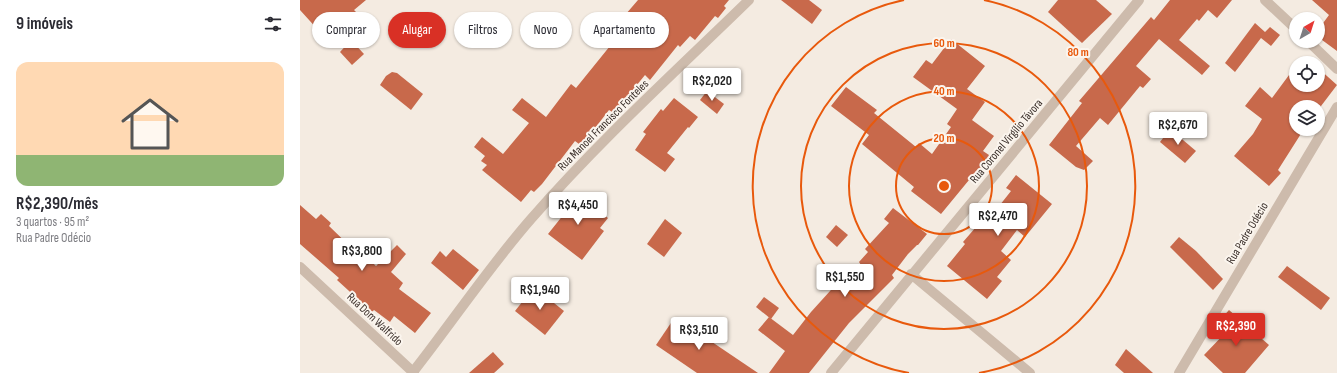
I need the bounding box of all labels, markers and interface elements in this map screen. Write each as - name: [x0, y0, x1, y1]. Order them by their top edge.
- chip: Comprar: [312, 12, 380, 48]
- chip: Alugar: [388, 12, 446, 48]
- chip: Filtros: [454, 12, 512, 48]
- chip: Novo: [520, 12, 572, 48]
- chip: Apartamento: [580, 12, 669, 48]
- north arrow: [1289, 12, 1325, 48]
- map controls: [1289, 12, 1325, 136]
- icon: filters: [262, 13, 284, 35]
- text: 9 imóveis: [16, 14, 73, 34]
- text: 60 m: [933, 36, 955, 51]
- text: 80 m: [1067, 45, 1089, 60]
- button: locate: [1289, 56, 1325, 92]
- pin: R$2,020: [675, 68, 749, 102]
- text: R$2,020: [692, 73, 732, 89]
- street label: Rua Manoel Francisco Fonteles: [555, 77, 652, 174]
- text: 40 m: [933, 84, 955, 99]
- icon: home: [114, 88, 186, 160]
- street label: Rua Coronel Virgílio Távora: [967, 96, 1046, 187]
- button: layers: [1289, 100, 1325, 136]
- pin: R$2,670: [1141, 112, 1215, 146]
- text: R$2,670: [1158, 117, 1198, 133]
- text: 20 m: [934, 131, 954, 146]
- centre of rings: [937, 179, 951, 193]
- pin: R$4,450: [541, 192, 615, 226]
- text: R$2,390/mês: [16, 194, 98, 214]
- text: R$4,450: [558, 197, 598, 213]
- street label: Rua Padre Odécio: [1223, 200, 1272, 267]
- pin: R$2,470: [961, 203, 1035, 237]
- text: R$2,470: [978, 208, 1018, 224]
- text: 3 quartos · 95 m²: [16, 214, 89, 230]
- text: Rua Padre Odécio: [16, 230, 91, 246]
- pin: R$3,800: [325, 238, 399, 272]
- text: R$3,800: [342, 243, 382, 259]
- pin: R$1,550: [808, 264, 882, 298]
- text: R$1,550: [825, 269, 865, 285]
- pin: R$1,940: [503, 277, 577, 311]
- text: R$1,940: [520, 282, 560, 298]
- street label: Rua Dom Walfrido: [344, 290, 406, 349]
- pin: R$2,390: [1199, 313, 1273, 347]
- pin: R$3,510: [662, 317, 736, 351]
- text: R$2,390: [1216, 318, 1256, 334]
- text: R$3,510: [680, 322, 718, 338]

